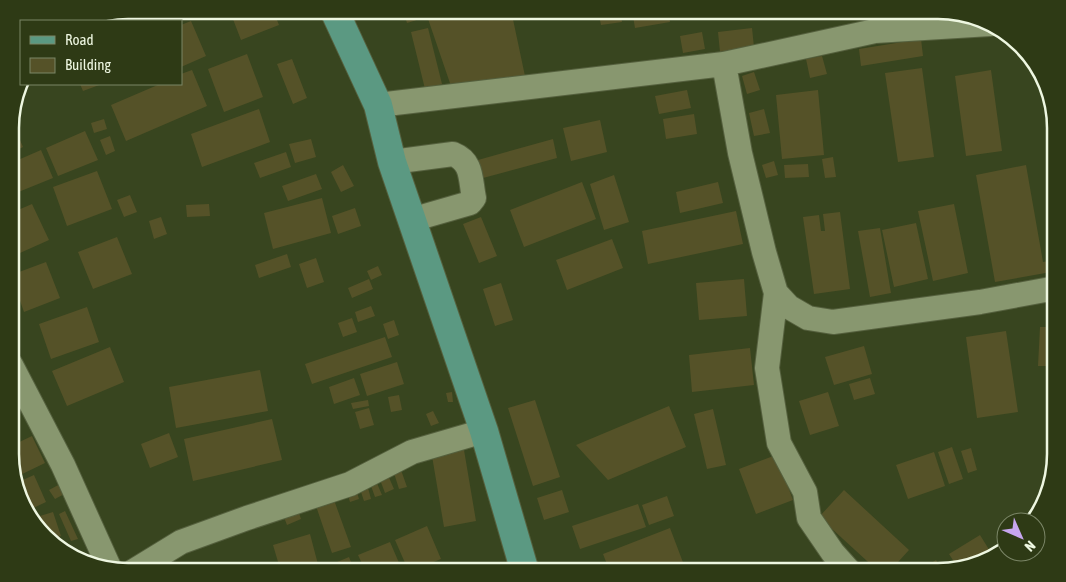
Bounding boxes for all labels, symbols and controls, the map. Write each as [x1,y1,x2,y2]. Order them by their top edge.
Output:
legend [20,20,182,85]
text: Road [65,31,94,48]
text: Building [65,56,111,73]
north arrow [996,512,1046,562]
text: N [1022,538,1039,555]

